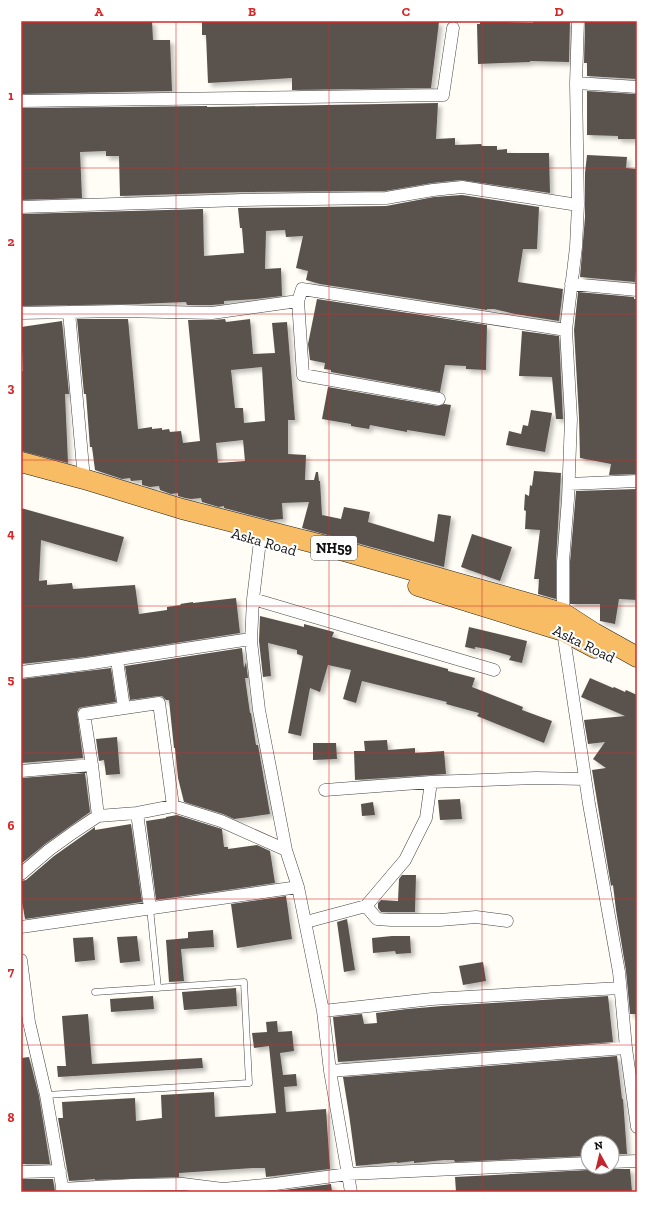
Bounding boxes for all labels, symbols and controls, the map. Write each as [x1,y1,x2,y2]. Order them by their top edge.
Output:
text: A [95,4,104,19]
text: B [248,4,256,19]
text: C [402,4,410,19]
text: D [554,4,564,19]
text: 1 [8,88,14,103]
text: 2 [8,234,15,249]
text: 3 [8,380,15,395]
street label: Aska Road [229,524,299,560]
text: 4 [7,526,15,541]
road number: NH59 [311,536,357,560]
street label: Aska Road [550,621,619,667]
text: 5 [8,672,15,687]
text: 6 [8,818,15,833]
text: 7 [8,964,15,979]
text: 8 [7,1110,15,1125]
north arrow [580,1135,620,1175]
text: N [594,1138,604,1153]

